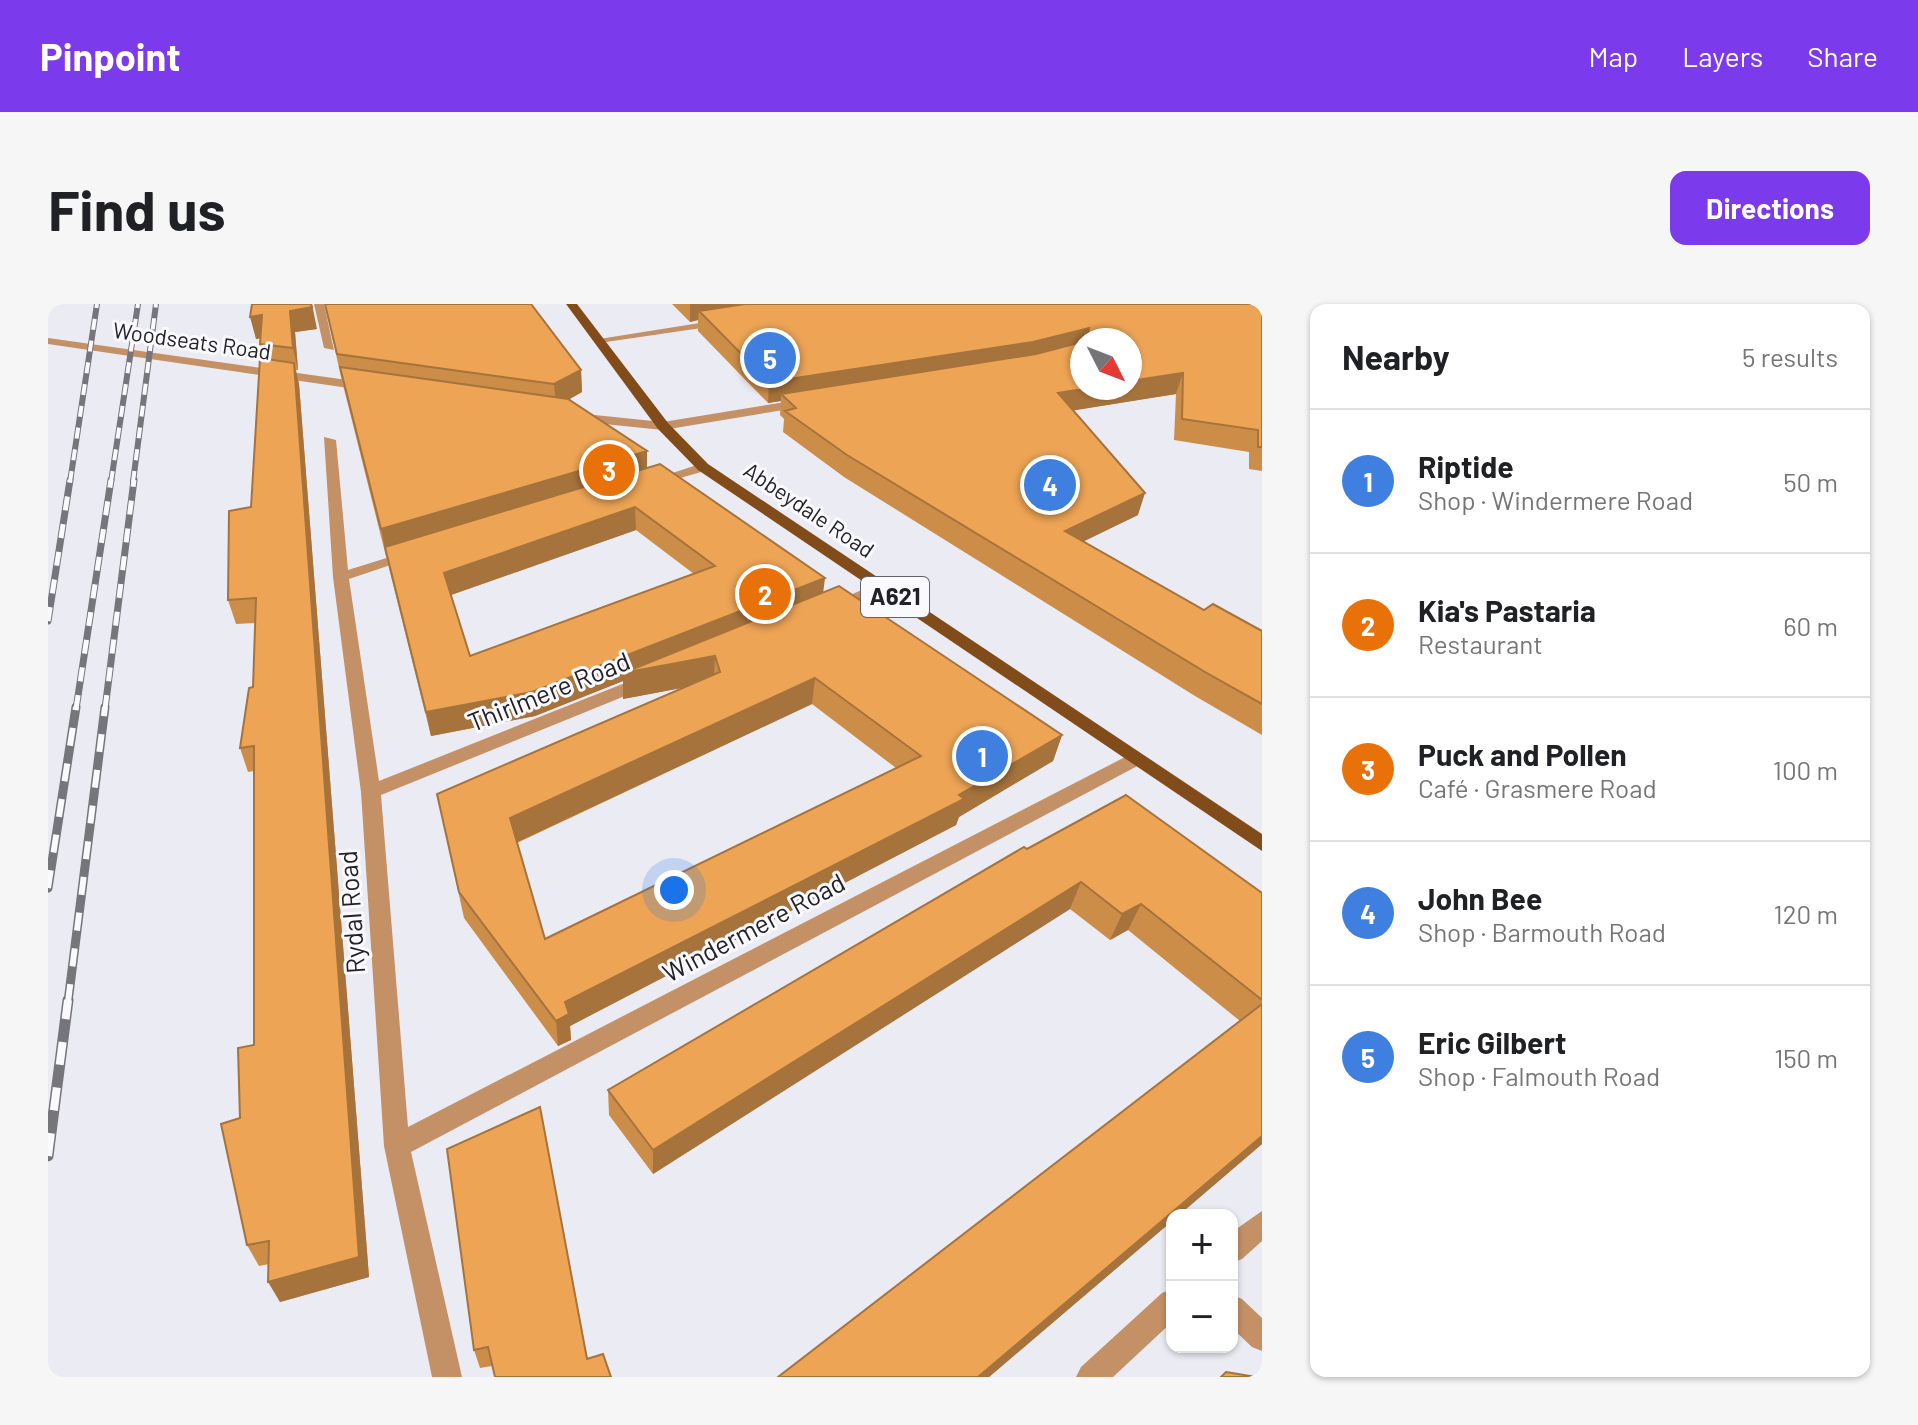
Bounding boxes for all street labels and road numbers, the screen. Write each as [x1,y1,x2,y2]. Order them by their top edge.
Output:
street label: Woodseats Road [111,316,273,364]
street label: Abbeydale Road [739,456,880,562]
road number: A621 [861,577,929,617]
street label: Thirlmere Road [463,644,634,737]
street label: Rydal Road [331,849,370,975]
street label: Windermere Road [657,866,850,988]

